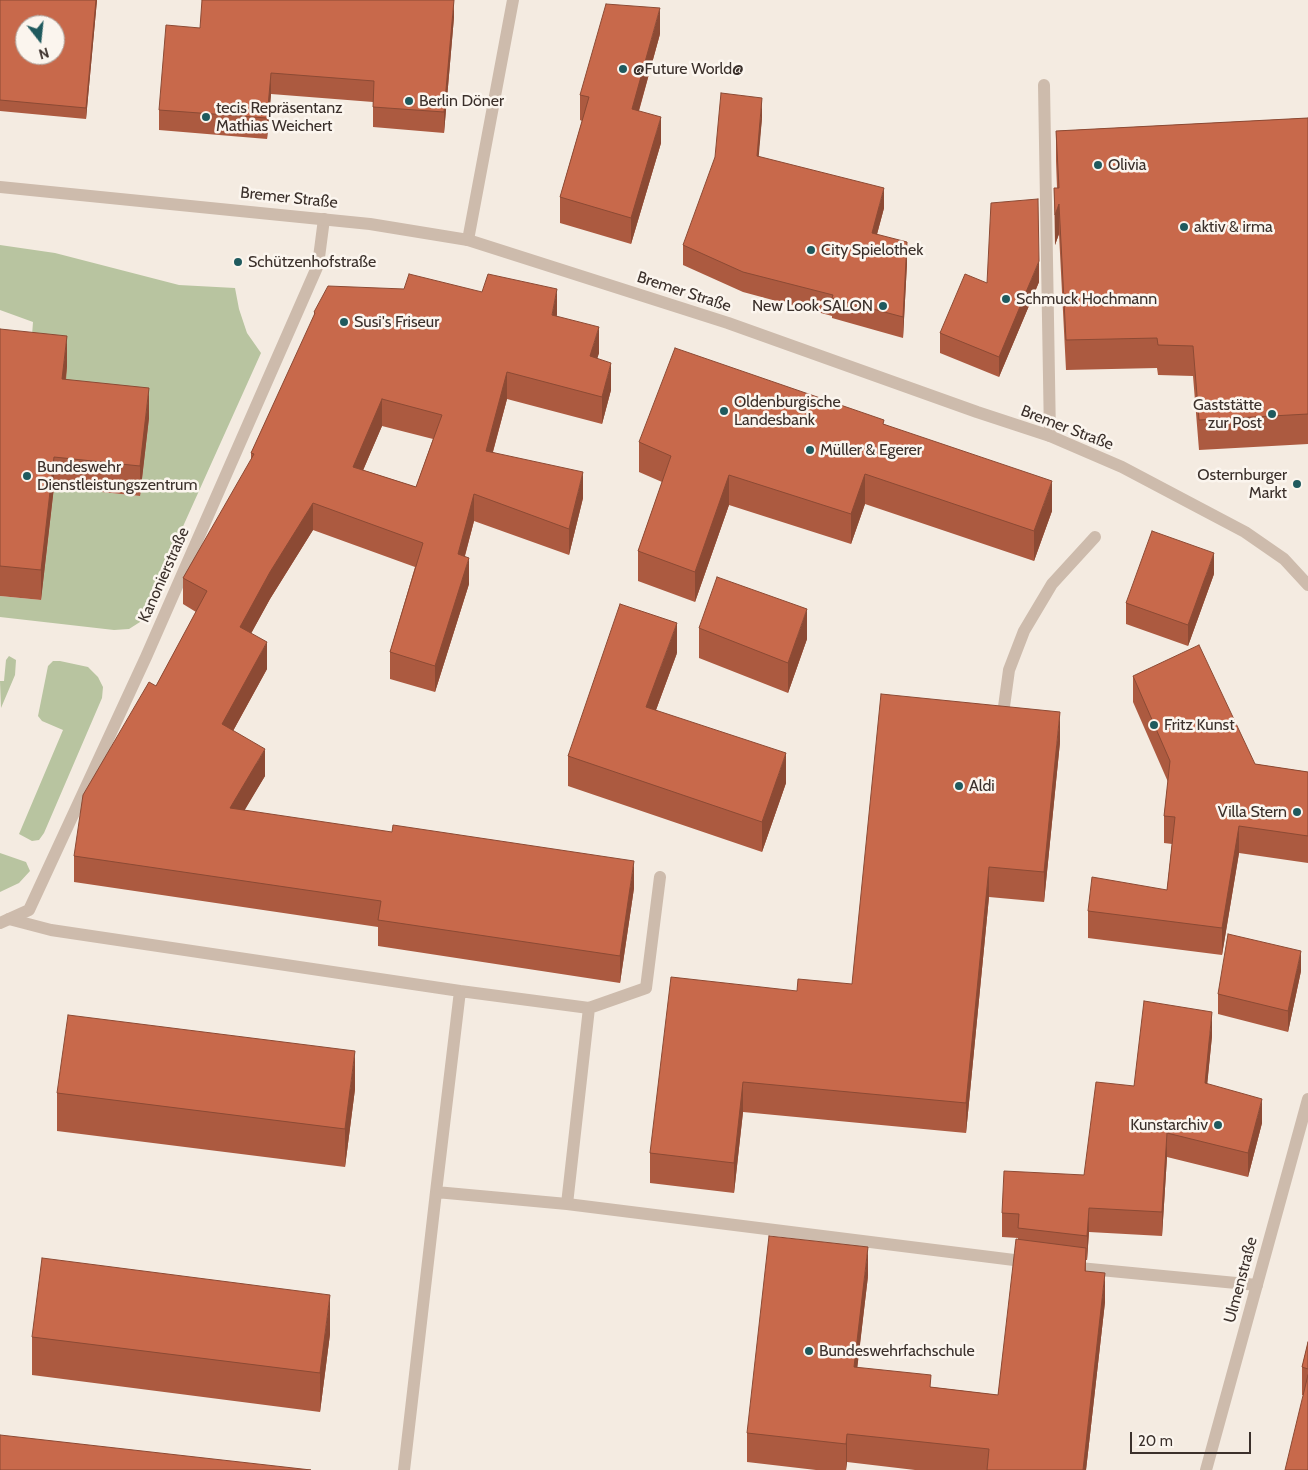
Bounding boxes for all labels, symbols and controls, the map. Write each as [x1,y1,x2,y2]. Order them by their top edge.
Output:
north arrow [15,15,65,65]
text: N [37,43,51,63]
place label: @Future World@ [633,59,744,79]
marker: @Future World@ [617,63,629,75]
place label: Berlin Döner [419,91,504,111]
marker: Berlin Döner [403,95,415,107]
place label: tecis Repräsentanz Mathias Weichert [216,98,343,136]
marker: tecis Repräsentanz Mathias Weichert [200,111,212,123]
place label: Olivia [1108,155,1146,175]
marker: Olivia [1092,159,1104,171]
street label: Bremer Straße [239,183,339,213]
place label: aktiv & irma [1194,217,1273,237]
marker: aktiv & irma [1178,221,1190,233]
place label: City Spielothek [821,240,923,260]
marker: City Spielothek [805,244,817,256]
place label: Schützenhofstraße [248,252,376,272]
marker: Schützenhofstraße [232,256,244,268]
street label: Bremer Straße [635,268,733,316]
place label: Schmuck Hochmann [1016,289,1157,309]
marker: Schmuck Hochmann [1000,293,1012,305]
place label: New Look SALON [752,296,873,316]
marker: New Look SALON [877,300,889,312]
place label: Susi's Friseur [354,312,439,332]
marker: Susi's Friseur [338,316,350,328]
place label: Oldenburgische Landesbank [734,392,841,430]
place label: Gaststätte zur Post [1193,395,1262,433]
street label: Bremer Straße [1018,402,1116,454]
marker: Oldenburgische Landesbank [718,405,730,417]
marker: Gaststätte zur Post [1266,408,1278,420]
place label: Müller & Egerer [820,440,922,460]
marker: Müller & Egerer [804,444,816,456]
place label: Bundeswehr Dienstleistungszentrum [37,457,198,495]
place label: Osternburger Markt [1197,465,1287,503]
marker: Bundeswehr Dienstleistungszentrum [21,470,33,482]
marker: Osternburger Markt [1291,478,1303,490]
street label: Kanonierstraße [134,524,194,626]
place label: Fritz Kunst [1164,715,1235,735]
marker: Fritz Kunst [1148,719,1160,731]
place label: Aldi [969,776,995,796]
marker: Aldi [953,780,965,792]
place label: Villa Stern [1218,802,1287,822]
marker: Villa Stern [1291,806,1303,818]
place label: Kunstarchiv [1130,1115,1208,1135]
marker: Kunstarchiv [1212,1119,1224,1131]
street label: Ulmenstraße [1220,1235,1262,1325]
place label: Bundeswehrfachschule [819,1341,975,1361]
marker: Bundeswehrfachschule [803,1345,815,1357]
scale bar [1133,1422,1254,1454]
text: 20 m [1138,1432,1173,1450]

